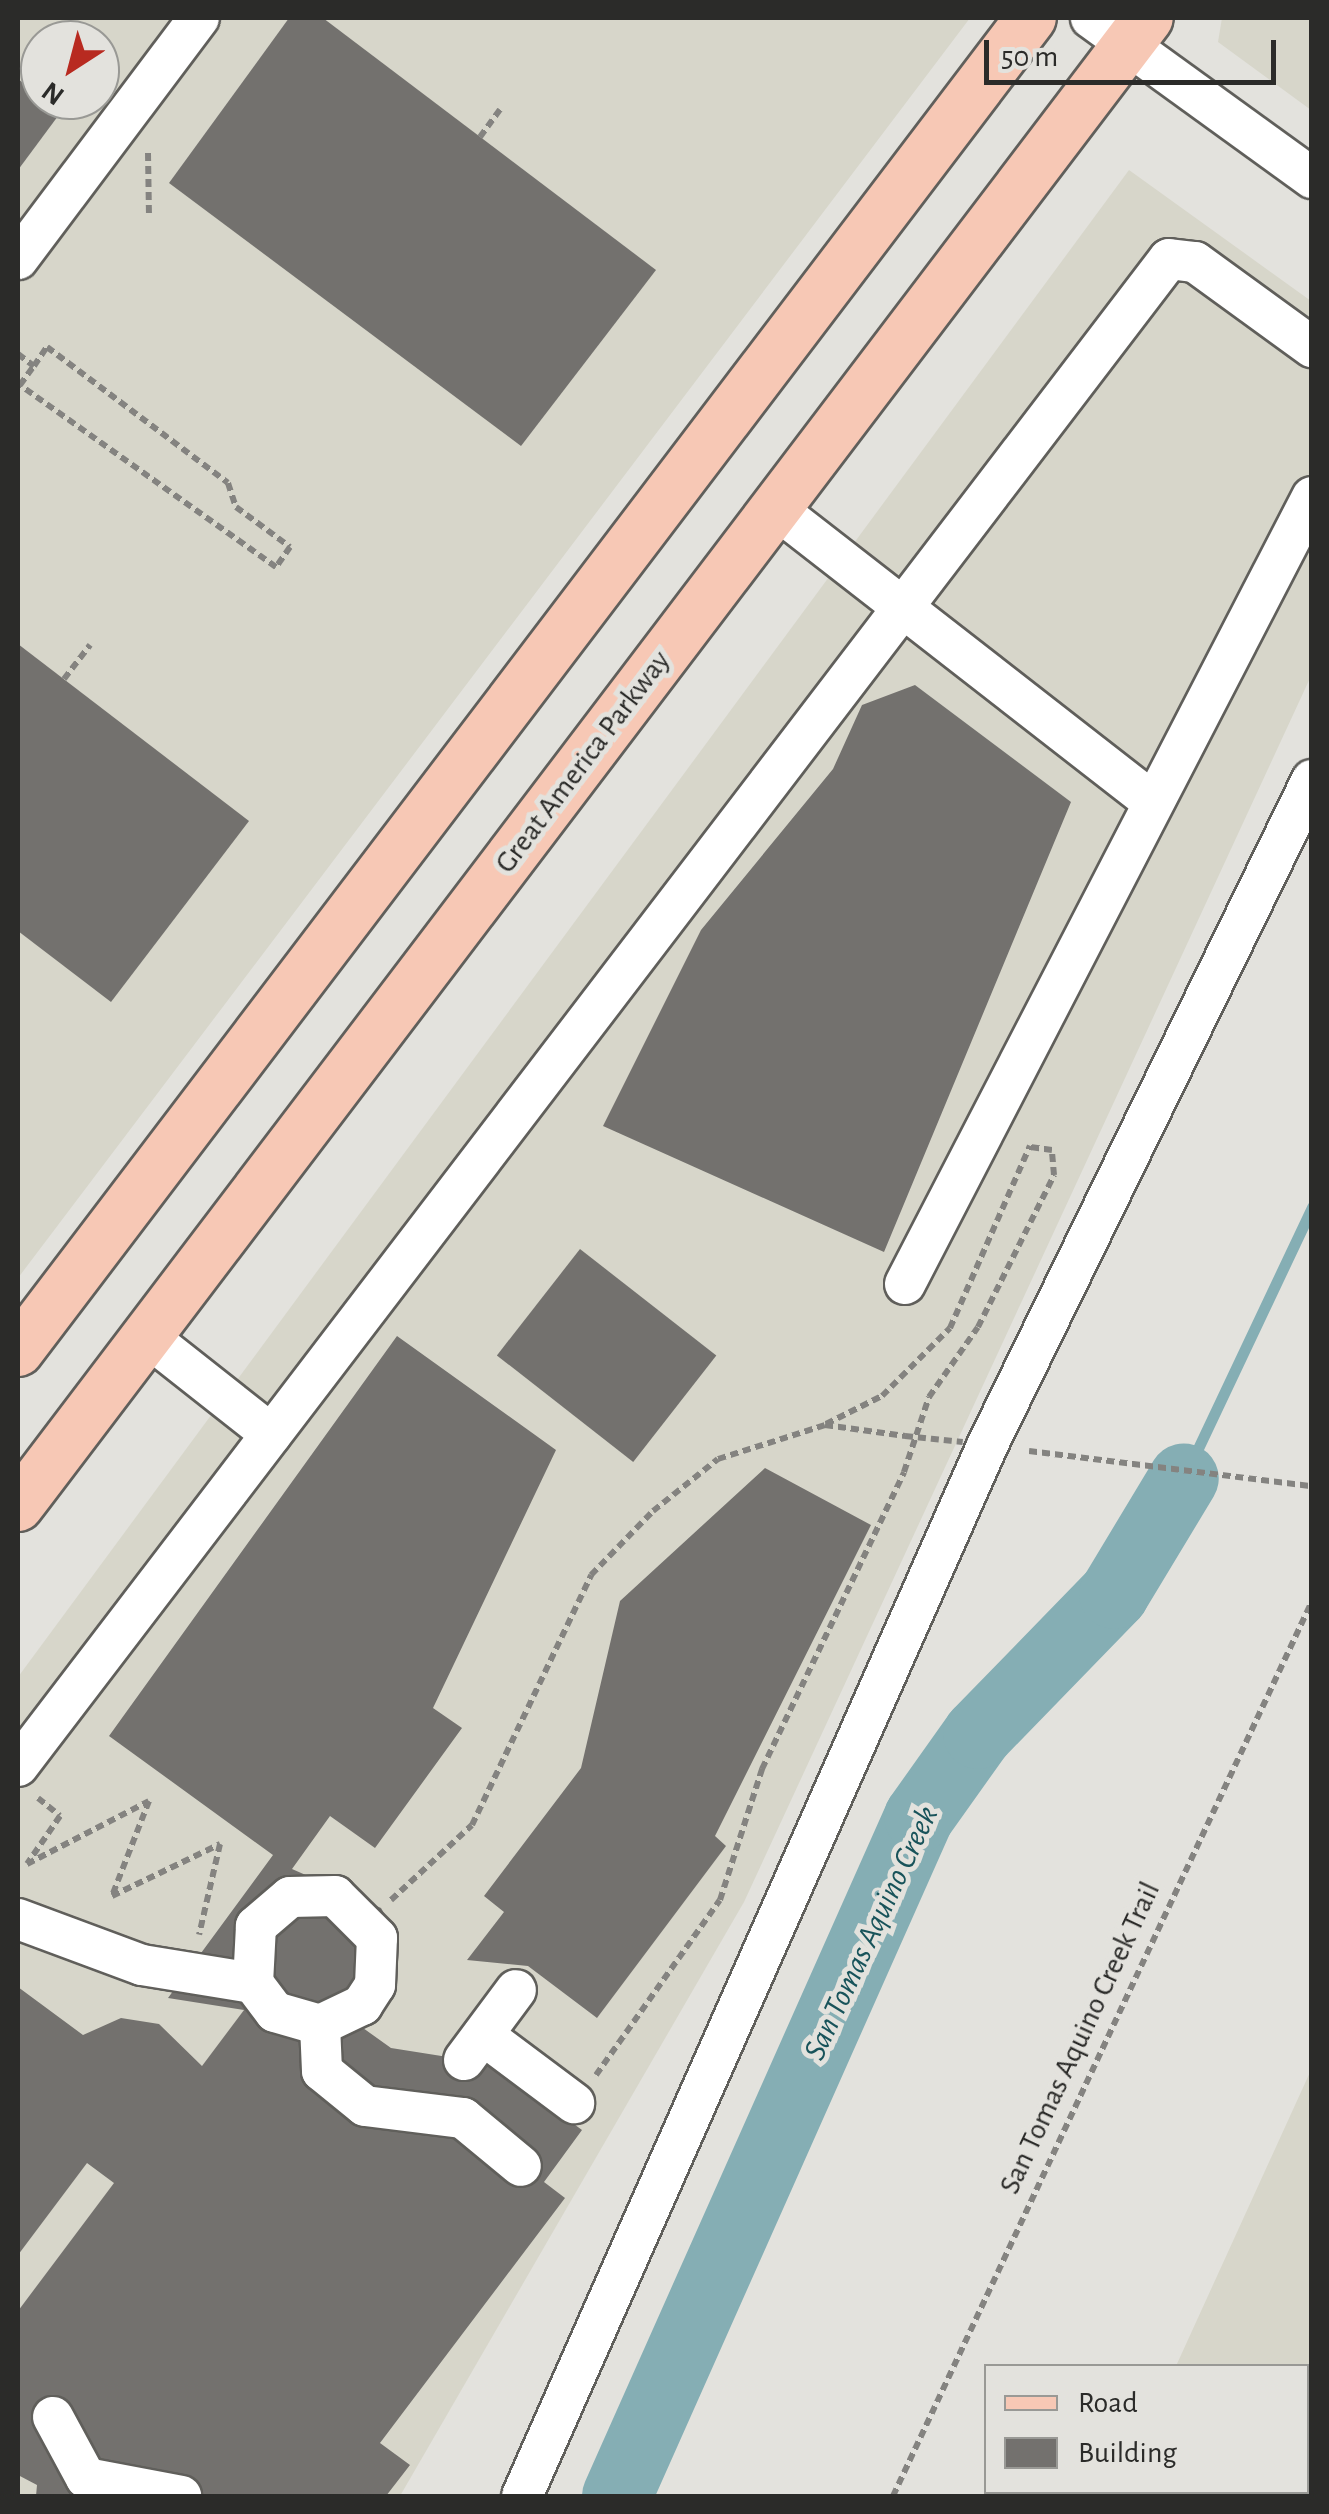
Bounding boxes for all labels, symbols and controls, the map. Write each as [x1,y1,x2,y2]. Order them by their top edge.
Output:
north arrow [20,20,120,120]
scale bar [989,20,1282,82]
text: 50 m [1001,42,1058,72]
text: N [37,76,70,110]
street label: Great America Parkway [488,644,678,880]
water label: San Tomas Aquino Creek [795,1800,947,2066]
street label: San Tomas Aquino Creek Trail [992,1876,1168,2200]
legend [984,2364,1309,2494]
text: Road [1078,2388,1138,2418]
text: Building [1078,2438,1177,2468]

